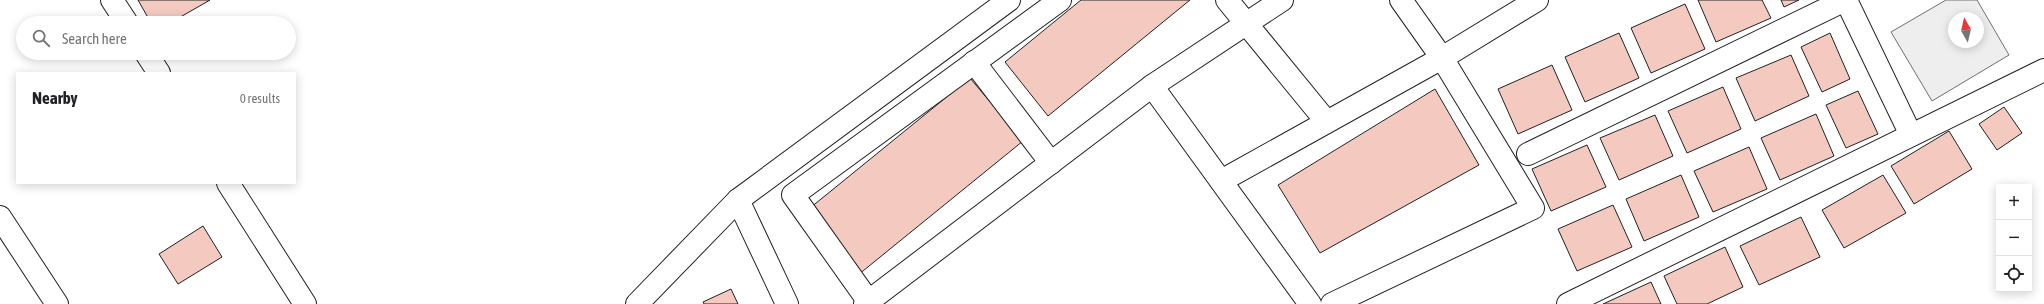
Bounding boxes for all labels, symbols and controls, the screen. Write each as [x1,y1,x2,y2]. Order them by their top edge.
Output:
north arrow [1948,12,1984,48]
search box [16,16,296,60]
icon: search [30,27,52,49]
text: Search here [62,30,127,47]
text: Nearby [32,88,78,108]
text: 0 results [240,91,280,106]
map controls [1996,184,2032,292]
button: + [1996,184,2032,220]
button: − [1996,220,2032,256]
button: locate [1996,256,2032,292]

